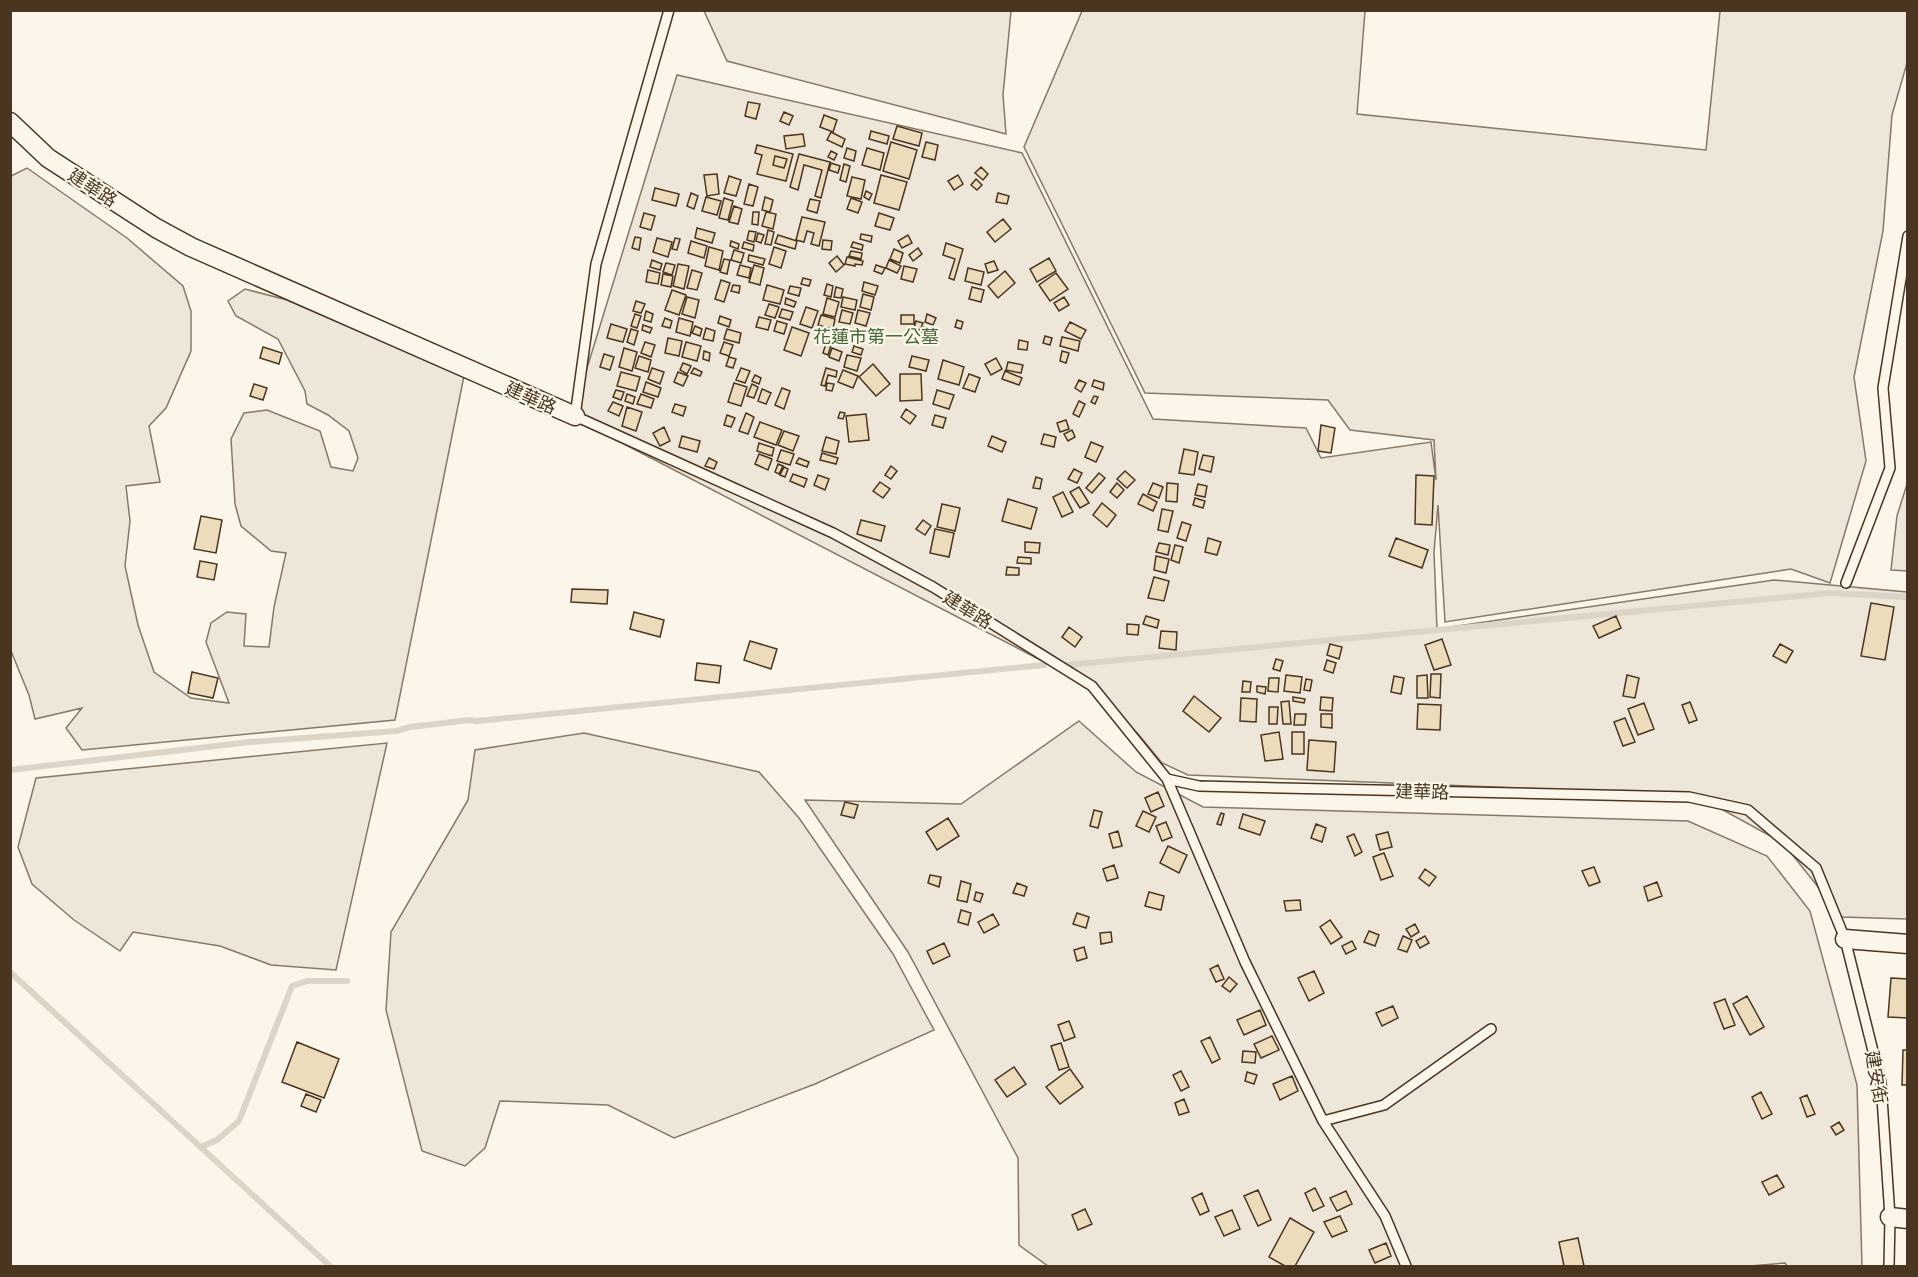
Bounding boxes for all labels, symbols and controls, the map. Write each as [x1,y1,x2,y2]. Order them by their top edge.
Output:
street label: 建華路 [65,164,121,210]
park label: 花蓮市第一公墓 [813,326,939,346]
street label: 建華路 [502,377,560,417]
street label: 建華路 [940,586,996,632]
street label: 建華路 [1395,781,1449,801]
street label: 建安街 [1862,1049,1892,1105]

